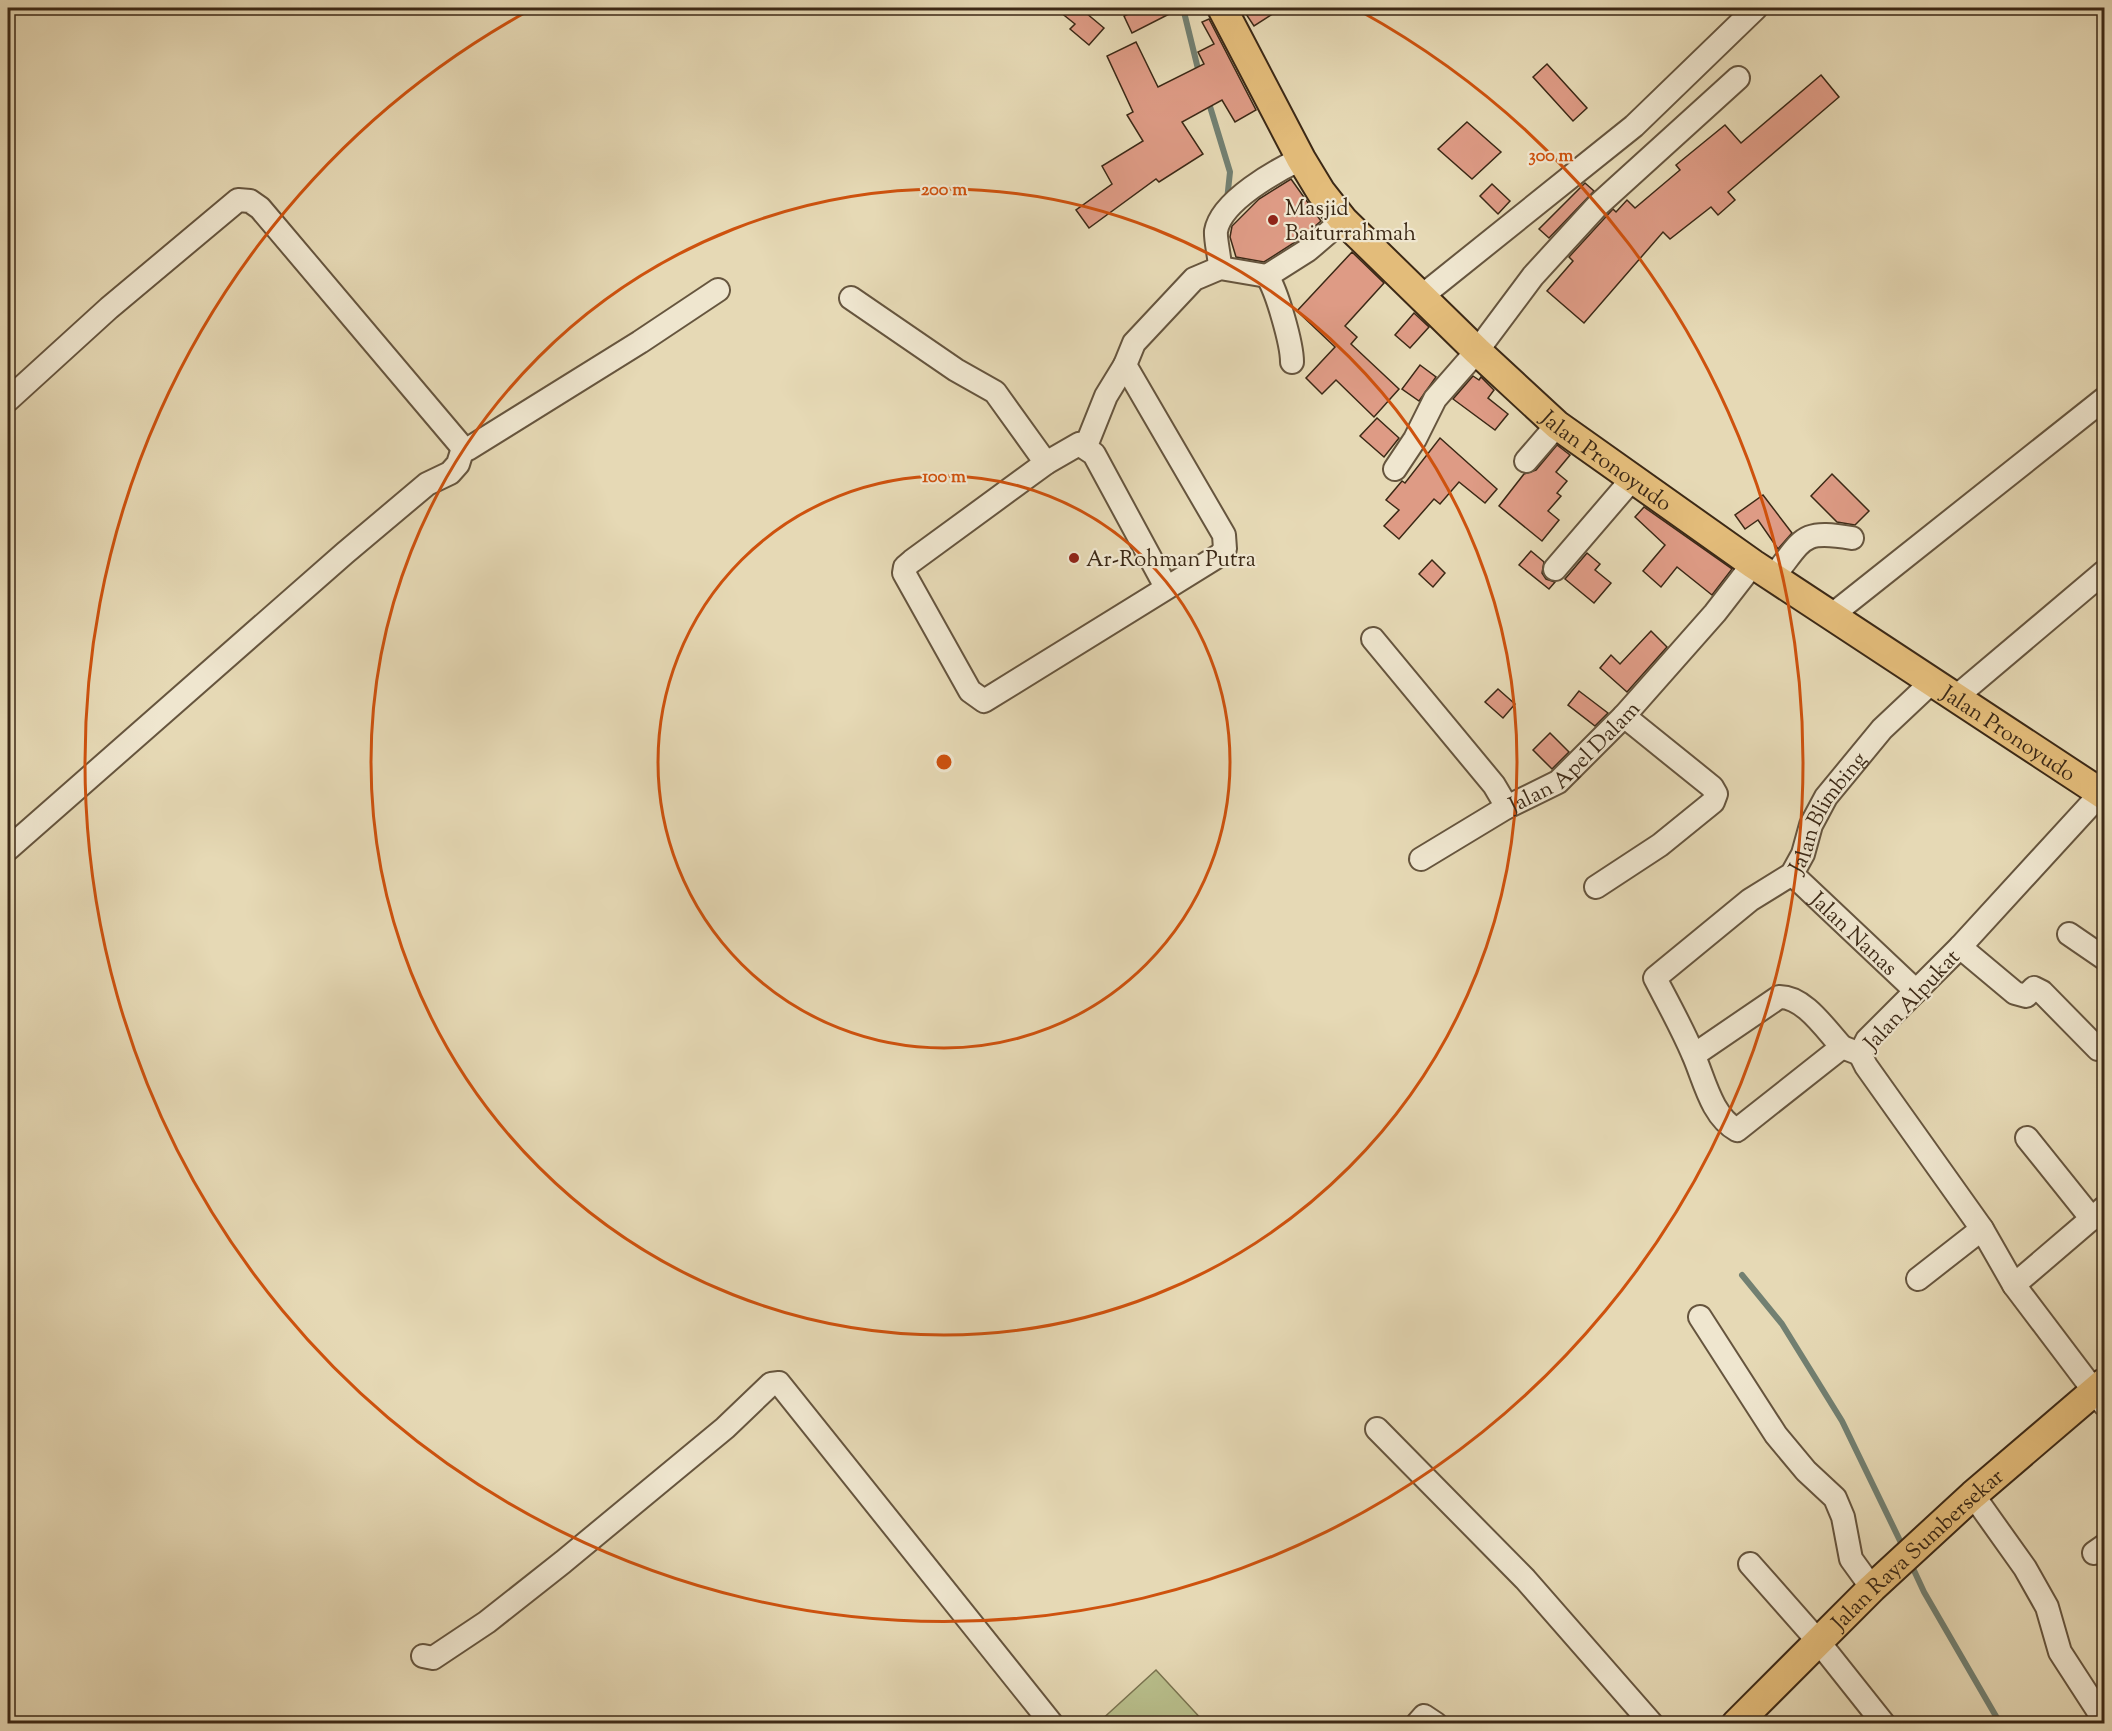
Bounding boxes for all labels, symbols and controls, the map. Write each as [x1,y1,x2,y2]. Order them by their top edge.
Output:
text: 300 m [1529,144,1574,170]
text: 200 m [921,178,967,204]
place label: Masjid Baiturrahmah [1285,194,1416,251]
marker: Masjid Baiturrahmah [1266,213,1280,227]
street label: Jalan Pronoyudo [1531,404,1678,521]
text: 100 m [922,465,966,491]
place label: Ar-Rohman Putra [1086,545,1256,577]
marker: Ar-Rohman Putra [1067,551,1081,565]
street label: Jalan Pronoyudo [1933,679,2081,791]
street label: Jalan Apel Dalam [1503,695,1649,823]
street label: Jalan Blimbing [1782,746,1876,881]
centre of rings [934,752,954,772]
street label: Jalan Nanas [1801,885,1903,985]
street label: Jalan Alpukat [1857,943,1969,1060]
street label: Jalan Raya Sumbersekar [1825,1462,2012,1640]

